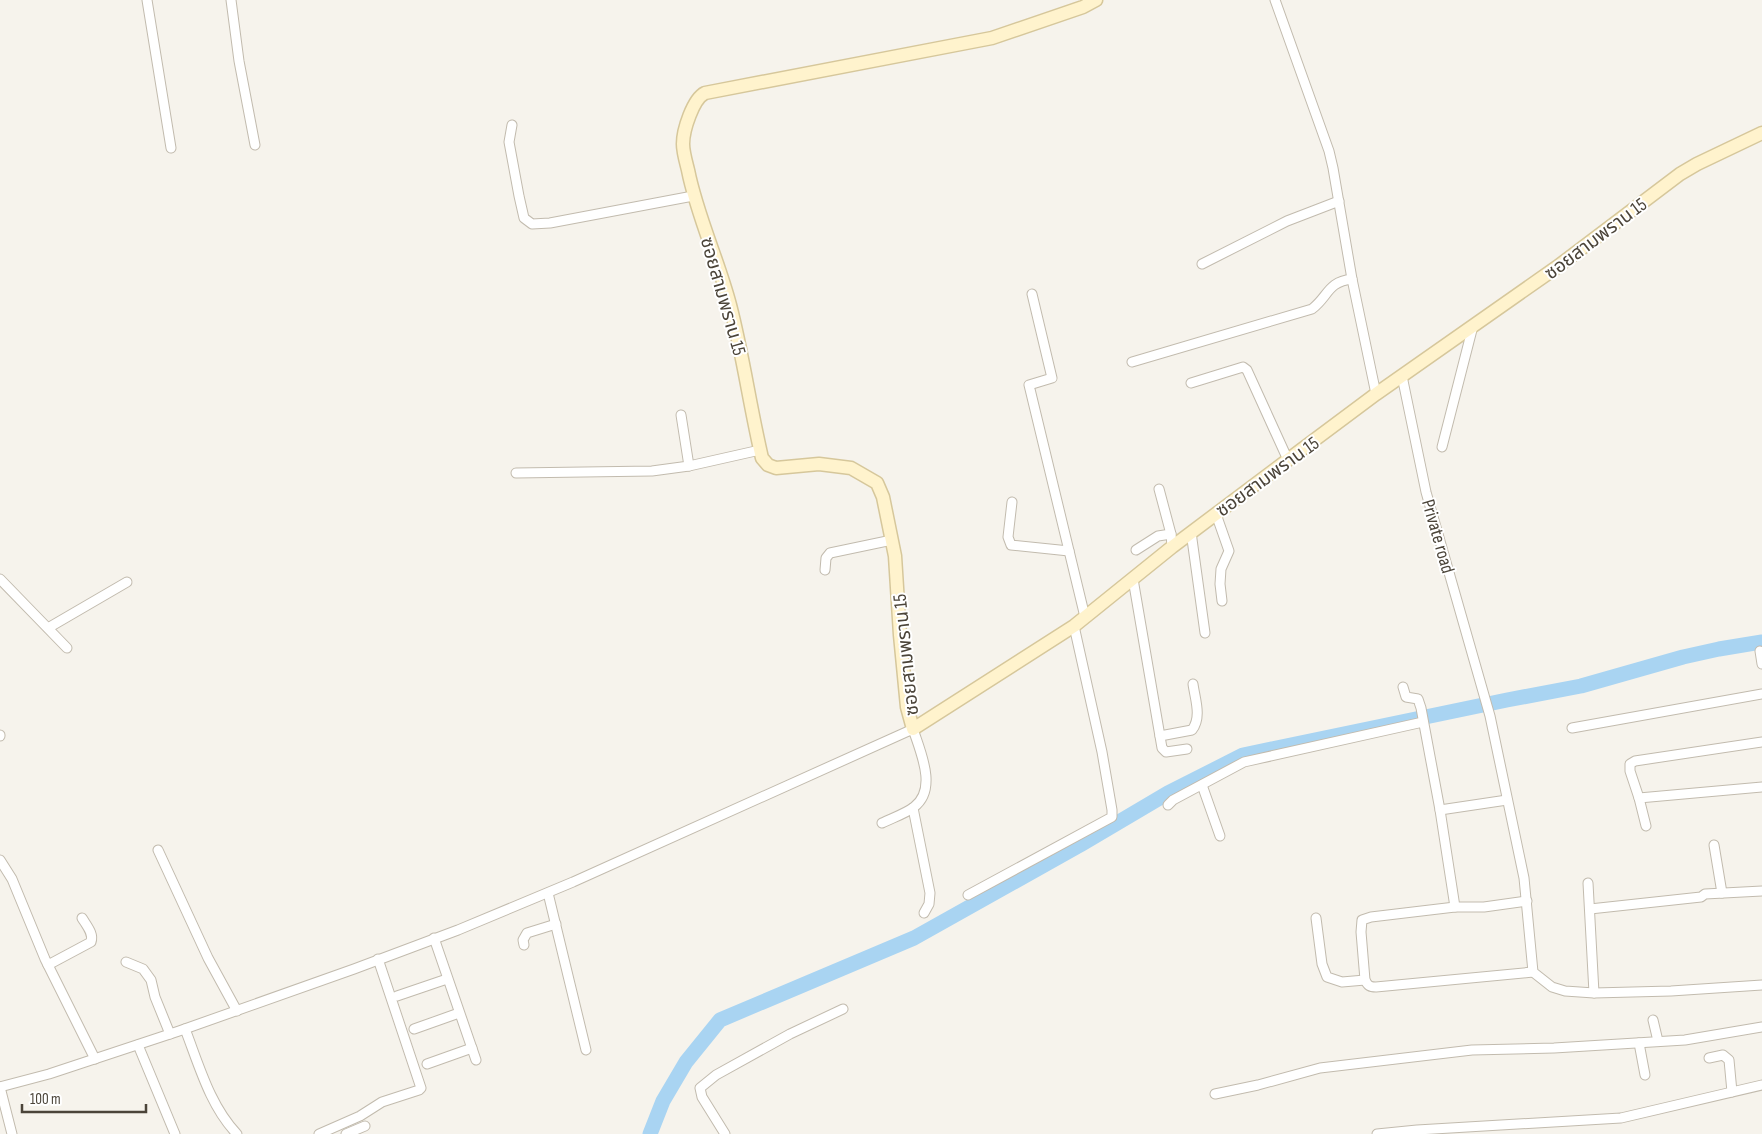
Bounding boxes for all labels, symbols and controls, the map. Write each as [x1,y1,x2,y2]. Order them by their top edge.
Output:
street label: ซอยสามพราน 15 [1540,193,1652,285]
street label: ซอยสามพราน 15 [695,235,750,358]
street label: ซอยสามพราน 15 [1212,432,1324,522]
street label: Private road [1416,497,1459,576]
street label: ซอยสามพราน 15 [889,593,924,717]
scale bar [22,1082,146,1114]
text: 100 m [30,1090,61,1109]

